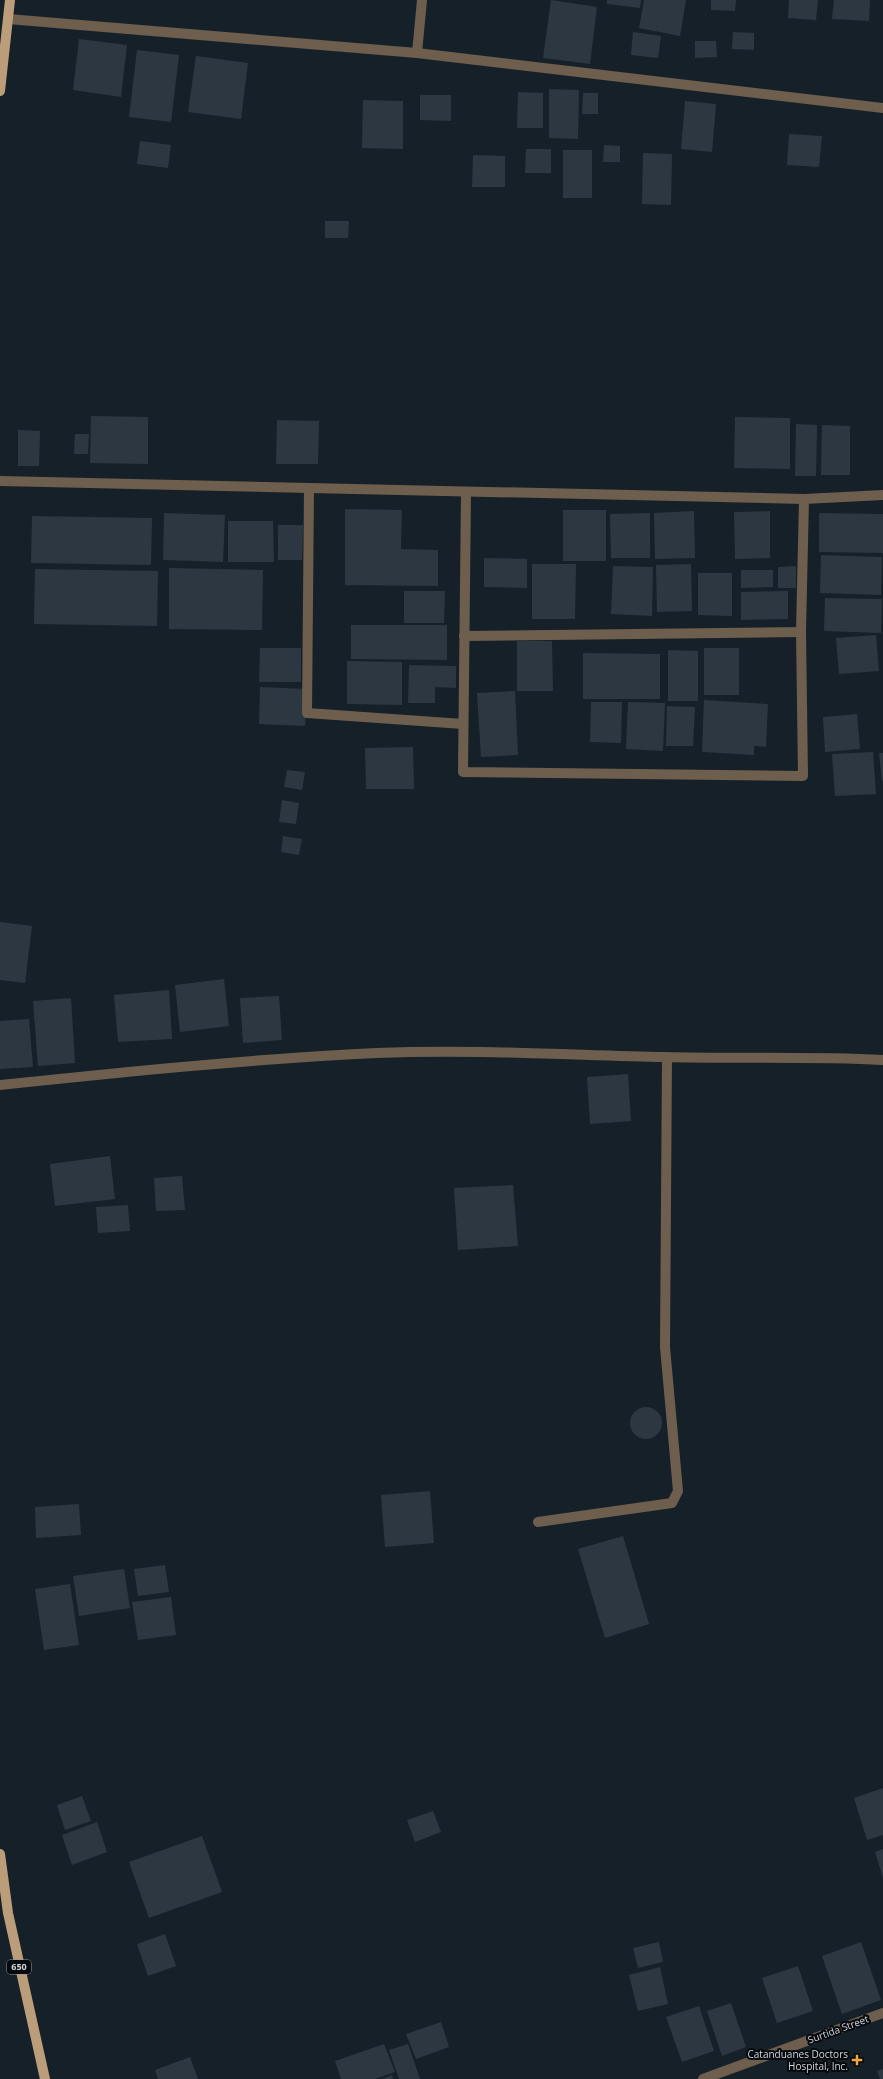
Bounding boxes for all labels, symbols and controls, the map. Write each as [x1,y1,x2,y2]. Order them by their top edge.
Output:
road number: 650 [7,1960,31,1974]
street label: Surtida Street [806,2011,871,2047]
place label: Catanduanes Doctors Hospital, Inc. [747,2047,848,2073]
marker: Catanduanes Doctors Hospital, Inc. [851,2054,863,2066]

